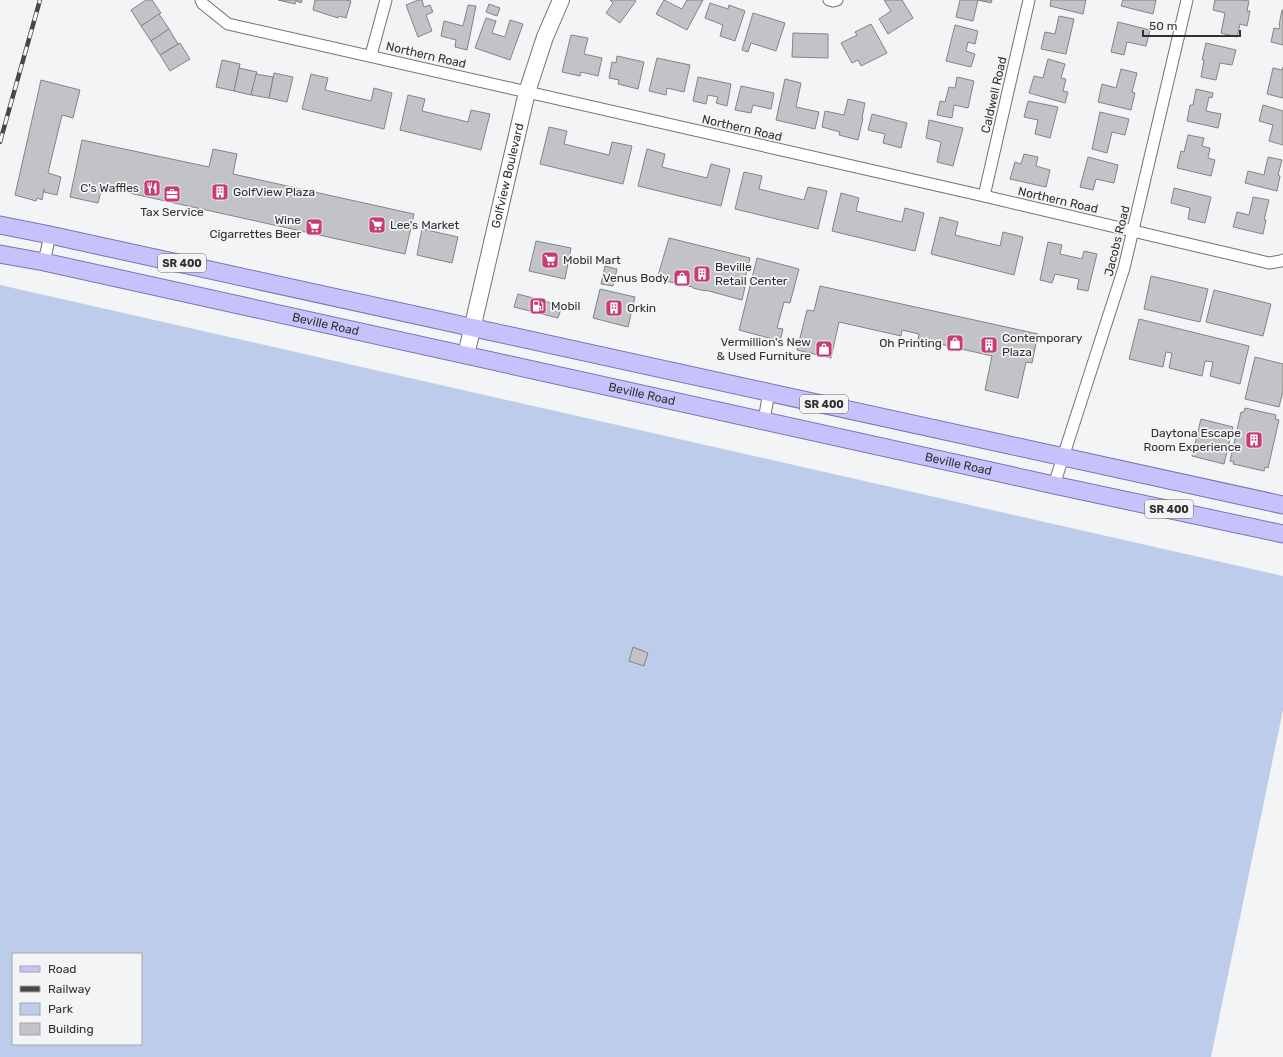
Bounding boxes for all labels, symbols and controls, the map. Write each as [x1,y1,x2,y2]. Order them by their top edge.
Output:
scale bar [1143,12,1240,38]
text: 50 m [1149,19,1177,33]
street label: Northern Road [385,39,467,71]
street label: Caldwell Road [978,55,1010,135]
street label: Northern Road [701,112,783,144]
street label: Golfview Boulevard [489,122,527,230]
restaurant icon: C's Waffles [142,178,162,198]
place label: C's Waffles [80,181,139,195]
building icon: GolfView Plaza [210,182,230,202]
office icon: Tax Service [162,184,182,204]
street label: Northern Road [1017,184,1099,216]
place label: GolfView Plaza [233,185,315,199]
street label: Jacobs Road [1101,204,1133,278]
place label: Tax Service [140,205,204,219]
place label: Wine Cigarrettes Beer [209,213,301,241]
supermarket icon: Lee's Market [367,215,387,235]
supermarket icon: Wine Cigarrettes Beer [304,217,324,237]
place label: Lee's Market [390,218,459,232]
supermarket icon: Mobil Mart [540,250,560,270]
place label: Mobil Mart [563,253,621,267]
road number: SR 400 [158,254,206,272]
place label: Beville Retail Center [715,260,788,288]
building icon: Beville Retail Center [692,264,712,284]
shop icon: Venus Body [672,268,692,288]
place label: Venus Body [603,271,669,285]
fuel station icon: Mobil [528,296,548,316]
building icon: Orkin [604,298,624,318]
place label: Mobil [551,299,580,313]
place label: Orkin [627,301,656,315]
street label: Beville Road [291,310,360,338]
place label: Contemporary Plaza [1002,331,1083,359]
shop icon: Oh Printing [945,333,965,353]
place label: Vermillion's New & Used Furniture [717,335,811,363]
building icon: Contemporary Plaza [979,335,999,355]
place label: Oh Printing [879,336,942,350]
shop icon: Vermillion's New & Used Furniture [814,339,834,359]
street label: Beville Road [607,380,677,408]
road number: SR 400 [800,395,848,413]
place label: Daytona Escape Room Experience [1143,426,1241,454]
building icon: Daytona Escape Room Experience [1244,430,1264,450]
street label: Beville Road [924,450,993,478]
road number: SR 400 [1145,500,1193,518]
legend [12,953,142,1045]
text: Road [48,962,76,976]
text: Railway [48,982,91,996]
text: Park [48,1002,74,1016]
text: Building [48,1022,94,1036]

